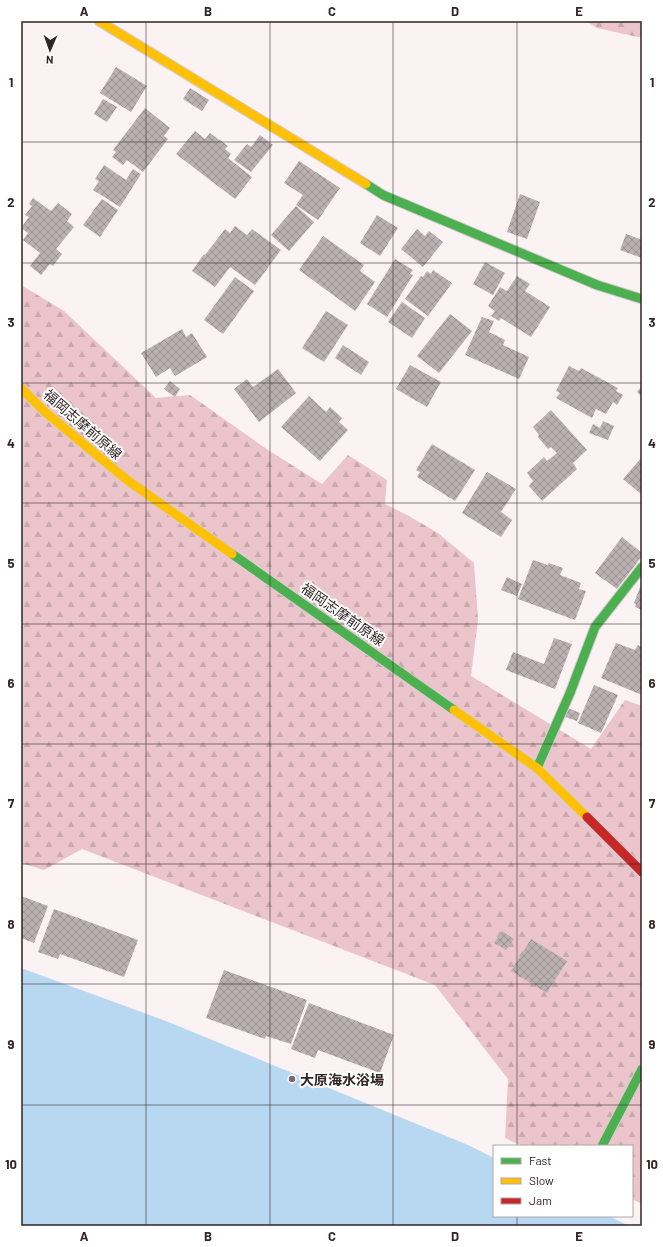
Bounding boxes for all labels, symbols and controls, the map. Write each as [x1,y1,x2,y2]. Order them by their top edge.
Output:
text: A [80,3,89,19]
text: B [204,3,212,19]
text: C [328,3,336,19]
text: D [451,3,459,19]
text: E [575,3,583,19]
north arrow [30,30,70,70]
text: N [46,54,54,67]
text: 1 [9,74,13,90]
text: 1 [650,74,654,90]
text: 2 [7,194,15,210]
text: 2 [648,194,656,210]
text: 3 [7,314,15,330]
text: 3 [648,314,656,330]
street label: 福岡志摩前原線 [40,385,126,463]
text: 4 [7,435,15,451]
text: 4 [648,435,656,451]
text: 5 [7,555,15,571]
text: 5 [648,555,656,571]
street label: 福岡志摩前原線 [298,579,388,649]
text: 6 [8,675,15,691]
text: 6 [649,675,656,691]
text: 7 [8,795,15,811]
text: 7 [649,795,656,811]
text: 8 [7,916,15,932]
text: 8 [648,916,656,932]
text: 9 [8,1036,15,1052]
text: 9 [649,1036,656,1052]
place label: 大原海水浴場 [300,1071,384,1088]
marker: 大原海水浴場 [287,1074,297,1084]
legend [493,1145,633,1217]
text: Fast [529,1153,552,1167]
text: 10 [5,1156,17,1172]
text: 10 [646,1156,658,1172]
text: Slow [529,1173,554,1187]
text: Jam [529,1193,552,1207]
text: A [80,1228,89,1244]
text: B [204,1228,212,1244]
text: C [328,1228,336,1244]
text: D [451,1228,459,1244]
text: E [575,1228,583,1244]

